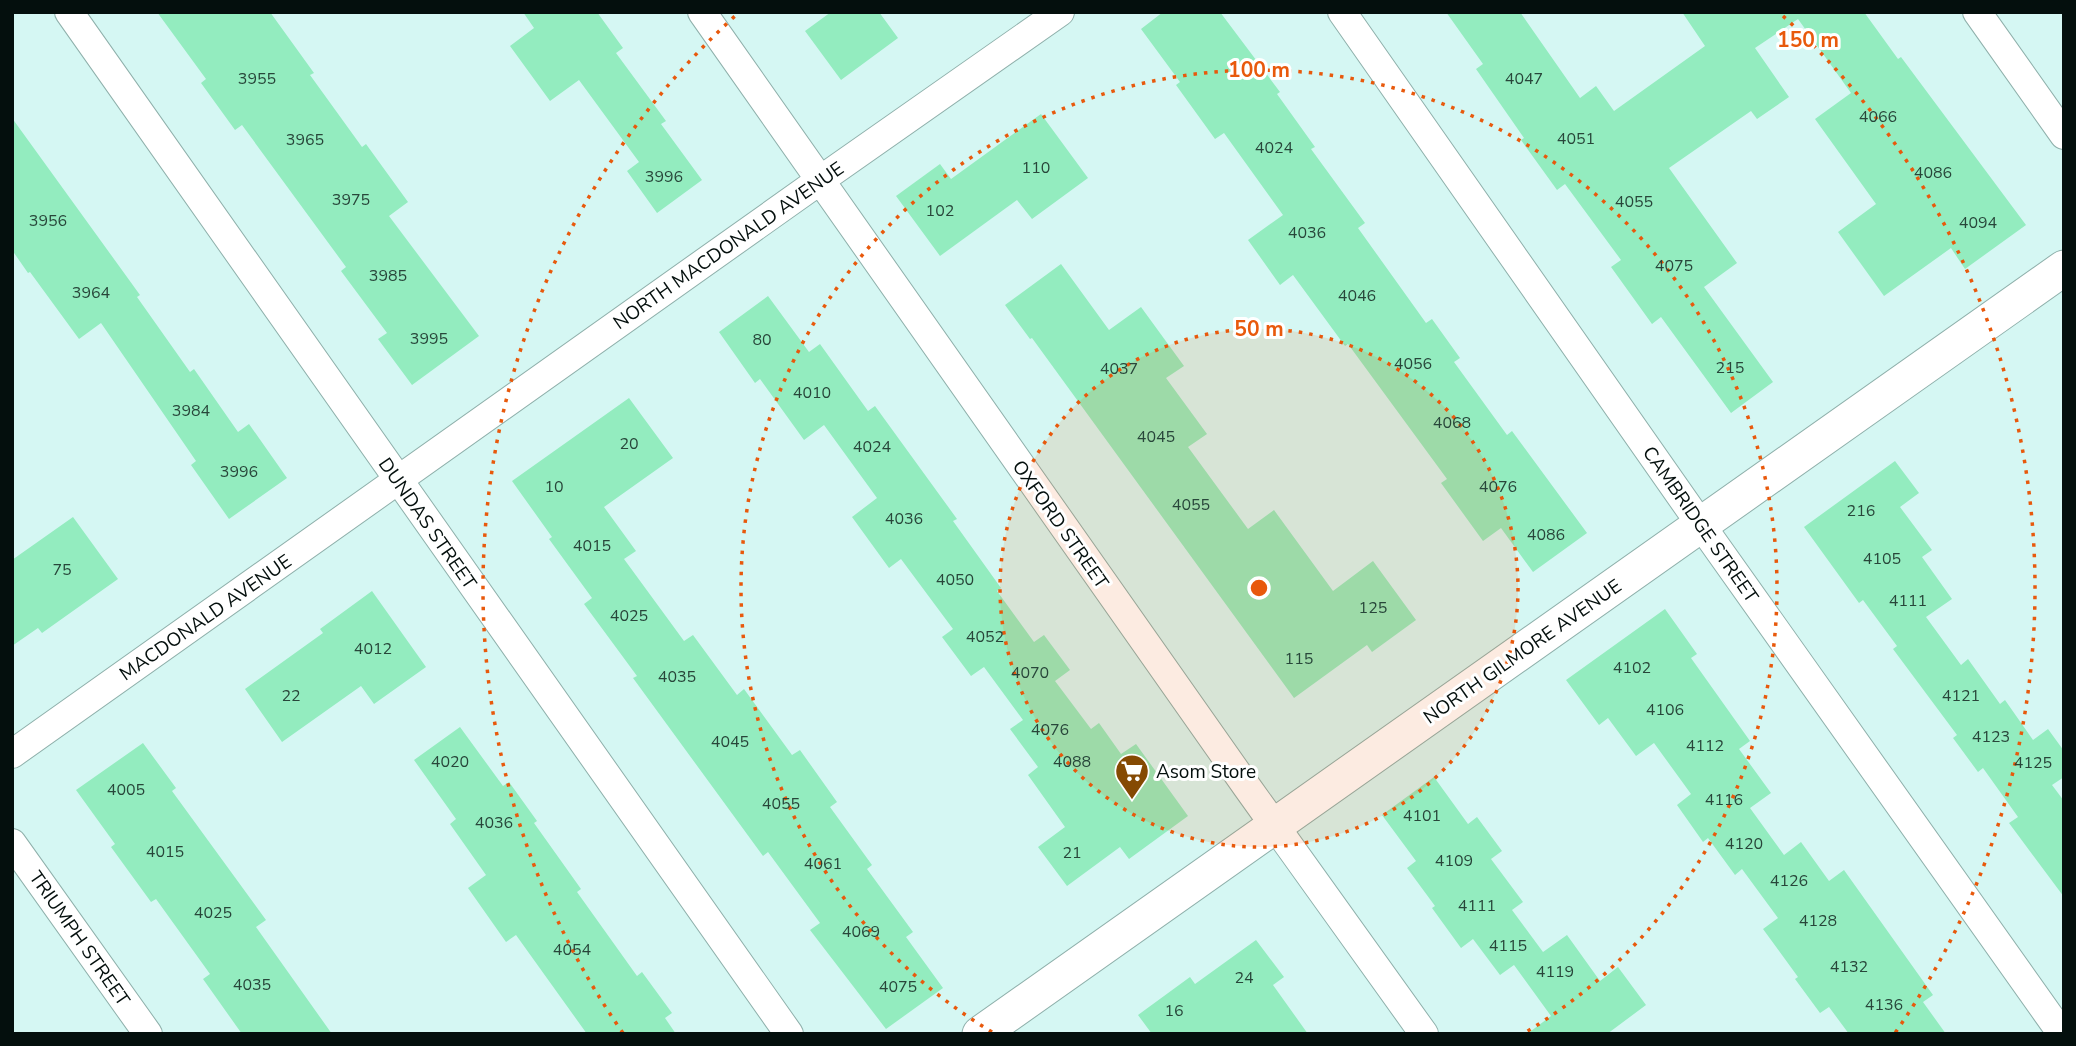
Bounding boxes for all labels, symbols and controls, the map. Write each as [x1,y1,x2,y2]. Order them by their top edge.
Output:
text: 150 m [1777,26,1839,54]
text: 100 m [1228,56,1290,84]
house number: 3955 [238,68,276,90]
house number: 4047 [1505,68,1543,90]
house number: 4066 [1859,106,1897,128]
house number: 4051 [1557,128,1595,150]
house number: 3965 [286,129,324,151]
house number: 4024 [1255,137,1294,159]
street label: NORTH MACDONALD AVENUE [608,156,849,336]
house number: 110 [1022,157,1050,179]
house number: 4086 [1914,162,1952,184]
house number: 3996 [645,166,683,188]
house number: 3975 [332,189,370,211]
house number: 4055 [1615,191,1653,213]
house number: 102 [926,200,954,222]
house number: 3956 [29,210,67,232]
house number: 4094 [1959,212,1998,234]
house number: 4036 [1288,222,1326,244]
house number: 4075 [1655,255,1693,277]
house number: 3985 [369,265,407,287]
house number: 3964 [72,282,111,304]
house number: 4046 [1338,285,1376,307]
text: 50 m [1234,315,1284,343]
house number: 3995 [410,328,448,350]
house number: 80 [752,329,772,351]
house number: 4056 [1394,353,1432,375]
house number: 215 [1716,357,1744,379]
house number: 4037 [1100,358,1138,380]
house number: 4010 [793,382,831,404]
house number: 3984 [172,400,211,422]
house number: 4068 [1433,412,1471,434]
house number: 4045 [1137,426,1175,448]
house number: 20 [619,433,639,455]
house number: 4024 [853,436,892,458]
street label: CAMBRIDGE STREET [1636,441,1764,609]
street label: DUNDAS STREET [372,453,483,595]
street label: OXFORD STREET [1006,455,1115,595]
house number: 3996 [220,461,258,483]
house number: 10 [544,476,564,498]
house number: 4076 [1479,476,1517,498]
house number: 4055 [1172,494,1210,516]
house number: 216 [1847,500,1875,522]
house number: 4036 [885,508,923,530]
house number: 4086 [1527,524,1565,546]
house number: 4015 [573,535,611,557]
house number: 4105 [1863,548,1901,570]
street label: MACDONALD AVENUE [114,549,297,687]
house number: 75 [52,559,72,581]
house number: 4050 [936,569,974,591]
street label: NORTH GILMORE AVENUE [1418,573,1627,730]
centre of rings [1247,576,1271,600]
house number: 4111 [1889,590,1927,612]
house number: 125 [1359,597,1387,619]
house number: 4025 [610,605,648,627]
house number: 4052 [966,626,1004,648]
house number: 4012 [354,638,392,660]
house number: 115 [1285,648,1313,670]
house number: 4102 [1613,657,1651,679]
house number: 4070 [1011,662,1049,684]
house number: 4035 [658,666,696,688]
house number: 22 [281,685,301,707]
house number: 4121 [1942,685,1980,707]
house number: 4106 [1646,699,1684,721]
house number: 4076 [1031,719,1069,741]
house number: 4123 [1972,726,2010,748]
house number: 4045 [711,731,749,753]
house number: 4112 [1686,735,1724,757]
house number: 4020 [431,751,469,773]
house number: 4088 [1053,751,1091,773]
supermarket icon: Asom Store [1113,752,1151,801]
house number: 4125 [2014,752,2052,774]
place label: Asom Store [1156,759,1256,785]
house number: 4005 [107,779,145,801]
house number: 4116 [1705,789,1743,811]
house number: 4055 [762,793,800,815]
house number: 4101 [1403,805,1441,827]
house number: 4036 [475,812,513,834]
house number: 4120 [1725,833,1763,855]
house number: 4015 [146,841,184,863]
house number: 21 [1062,842,1082,864]
house number: 4109 [1435,850,1473,872]
house number: 4061 [804,853,842,875]
street label: TRIUMPH STREET [23,866,136,1012]
house number: 4126 [1770,870,1808,892]
house number: 4111 [1458,895,1496,917]
house number: 4025 [194,902,232,924]
house number: 4128 [1799,910,1837,932]
house number: 4069 [842,921,880,943]
house number: 4115 [1489,935,1527,957]
house number: 4054 [553,939,592,961]
house number: 4132 [1830,956,1868,978]
house number: 4119 [1536,961,1574,983]
house number: 24 [1234,967,1254,989]
house number: 4035 [233,974,271,996]
house number: 4075 [879,976,917,998]
house number: 4136 [1865,994,1903,1016]
house number: 16 [1164,1000,1184,1022]

